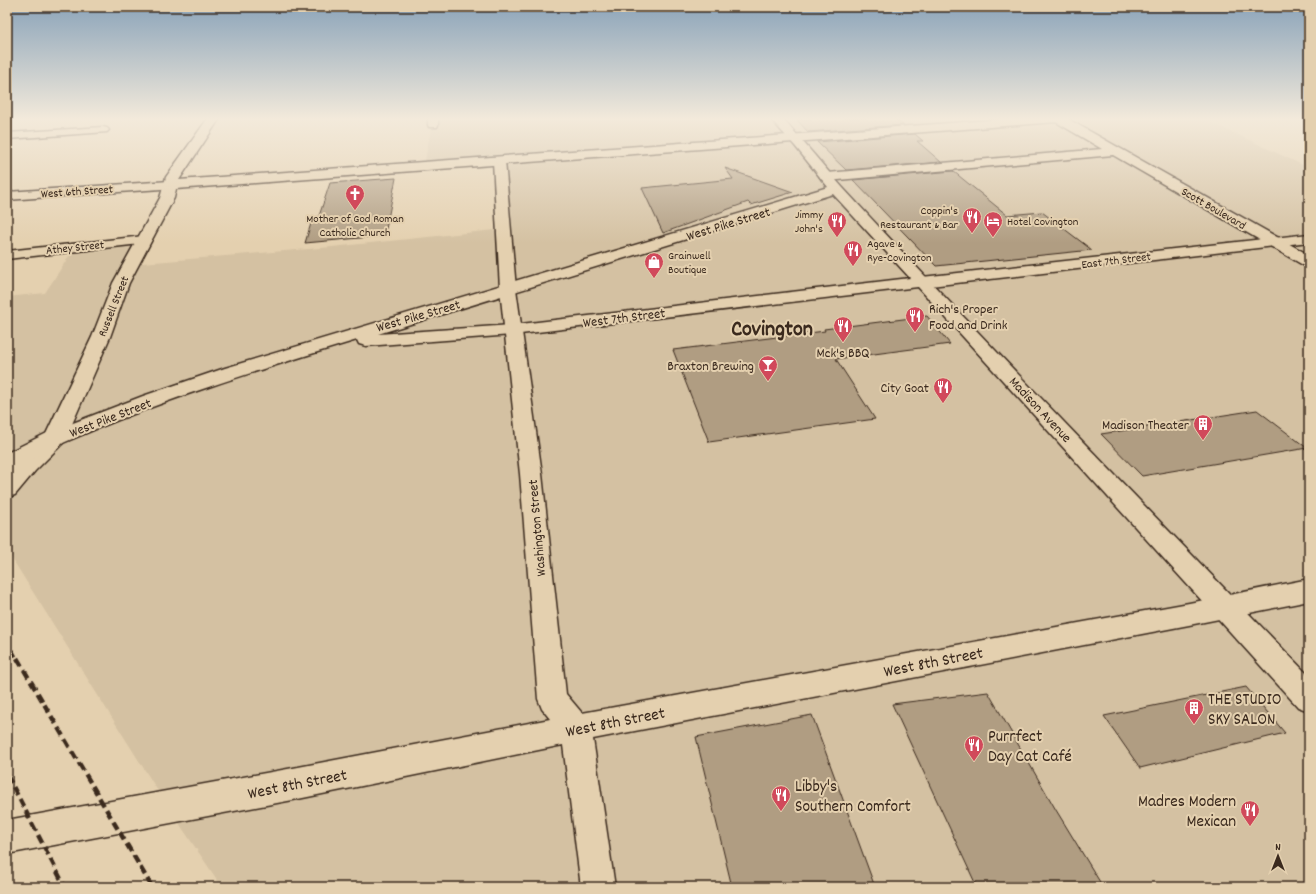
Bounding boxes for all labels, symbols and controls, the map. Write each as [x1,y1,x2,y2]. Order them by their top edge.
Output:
street label: West 6th Street [41,181,114,203]
church icon: Mother of God Roman Catholic Church [344,183,366,211]
street label: Scott Boulevard [1178,184,1249,235]
street label: West Pike Street [684,203,773,247]
place label: Coppin's Restaurant & Bar [880,203,959,234]
restaurant icon: Coppin's Restaurant & Bar [961,206,983,234]
place label: Jimmy John's [795,207,824,238]
restaurant icon: Jimmy John's [826,210,848,238]
hotel icon: Hotel Covington [982,210,1004,238]
place label: Mother of God Roman Catholic Church [306,211,404,242]
place label: Hotel Covington [1007,214,1079,231]
place label: Agave & Rye-Covington [867,236,932,267]
street label: Athey Street [45,237,106,260]
restaurant icon: Agave & Rye-Covington [842,239,864,267]
place label: Grainwell Boutique [668,248,711,279]
street label: East 7th Street [1081,249,1152,274]
shop icon: Grainwell Boutique [643,251,665,279]
street label: Russell Street [95,273,134,339]
street label: West Pike Street [374,295,463,338]
place label: Rich's Proper Food and Drink [929,300,1008,336]
street label: West 7th Street [582,304,666,334]
restaurant icon: Rich's Proper Food and Drink [904,305,926,333]
district label: Covington [731,315,813,346]
restaurant icon: Mck's BBQ [832,315,854,343]
place label: Mck's BBQ [817,344,869,364]
bar icon: Braxton Brewing [757,354,779,382]
place label: Braxton Brewing [667,357,754,377]
street label: Madison Avenue [1004,373,1075,448]
restaurant icon: City Goat [932,376,954,404]
place label: City Goat [880,379,929,399]
street label: West Pike Street [67,394,155,444]
building icon: Madison Theater [1192,413,1214,441]
place label: Madison Theater [1102,416,1190,436]
street label: Washington Street [524,479,552,577]
street label: West 8th Street [882,643,985,685]
place label: THE STUDIO SKY SALON [1208,689,1281,733]
building icon: THE STUDIO SKY SALON [1183,697,1205,725]
street label: West 8th Street [564,703,667,745]
place label: Purrfect Day Cat Café [988,726,1072,770]
restaurant icon: Purrfect Day Cat Café [963,734,985,762]
street label: West 8th Street [246,765,349,807]
place label: Libby's Southern Comfort [795,776,911,820]
restaurant icon: Libby's Southern Comfort [770,784,792,812]
place label: Madres Modern Mexican [1138,791,1236,835]
restaurant icon: Madres Modern Mexican [1239,799,1261,827]
north arrow [1258,836,1298,876]
text: N [1275,840,1281,856]

